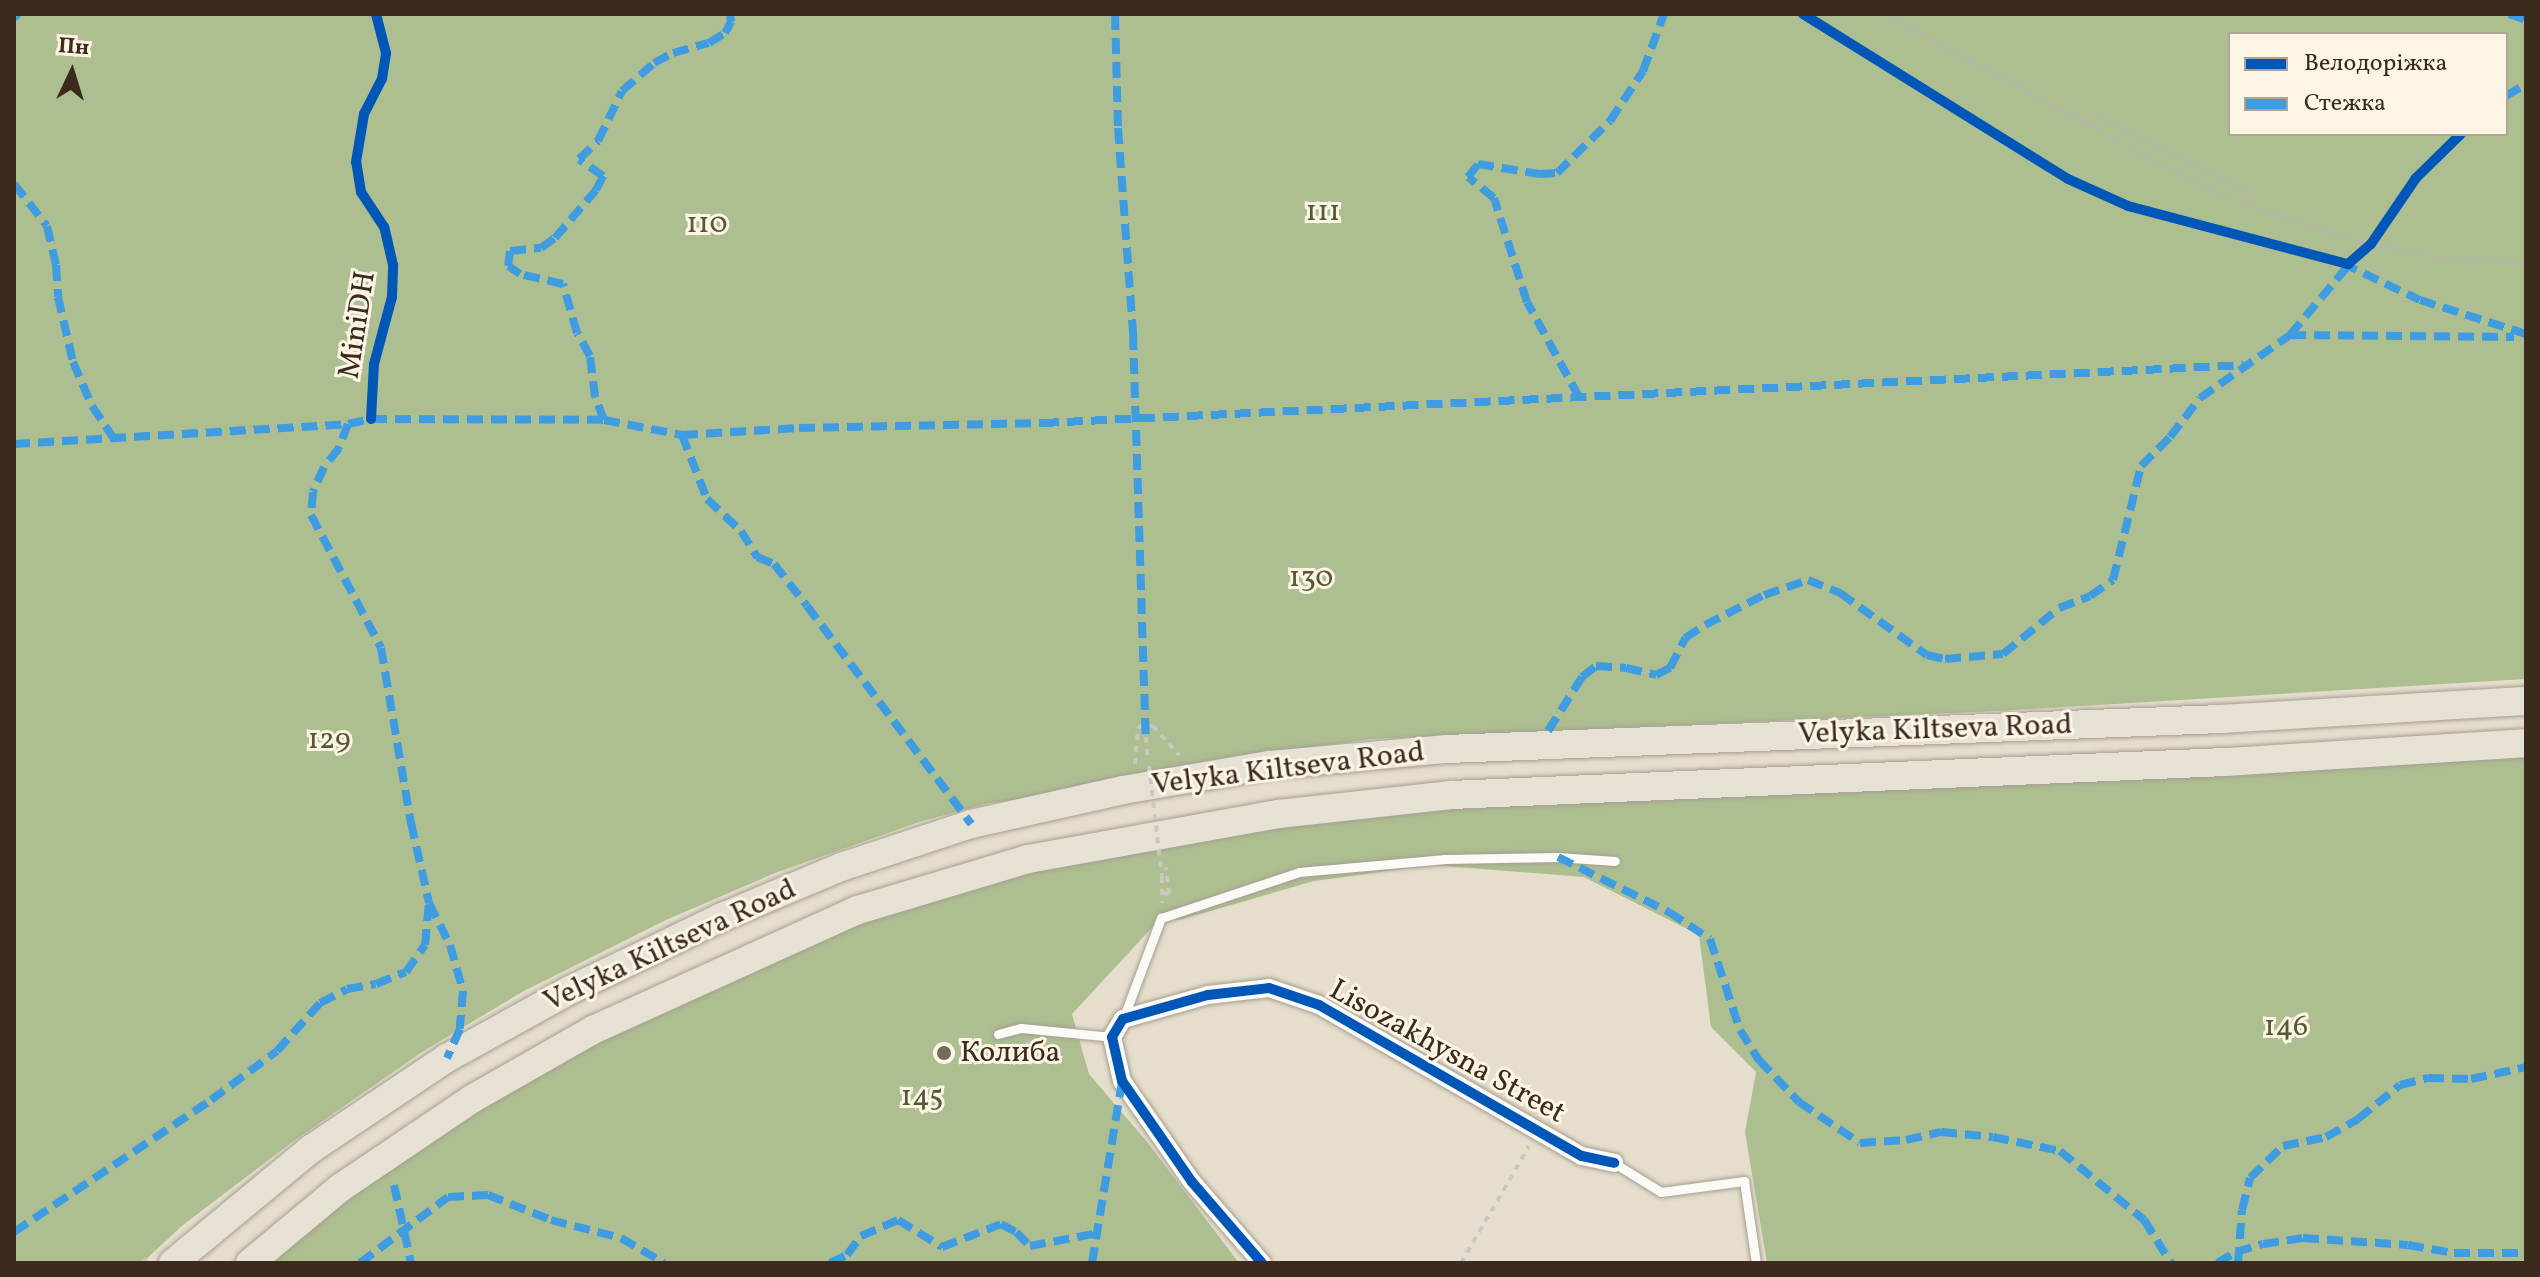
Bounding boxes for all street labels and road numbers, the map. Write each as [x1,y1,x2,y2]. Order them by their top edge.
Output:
street label: MiniDH [332,269,384,381]
street label: Velyka Kiltseva Road [1797,707,2073,753]
street label: Velyka Kiltseva Road [1150,734,1426,804]
street label: Velyka Kiltseva Road [538,872,802,1020]
street label: Lisozakhysna Street [1323,972,1571,1132]

